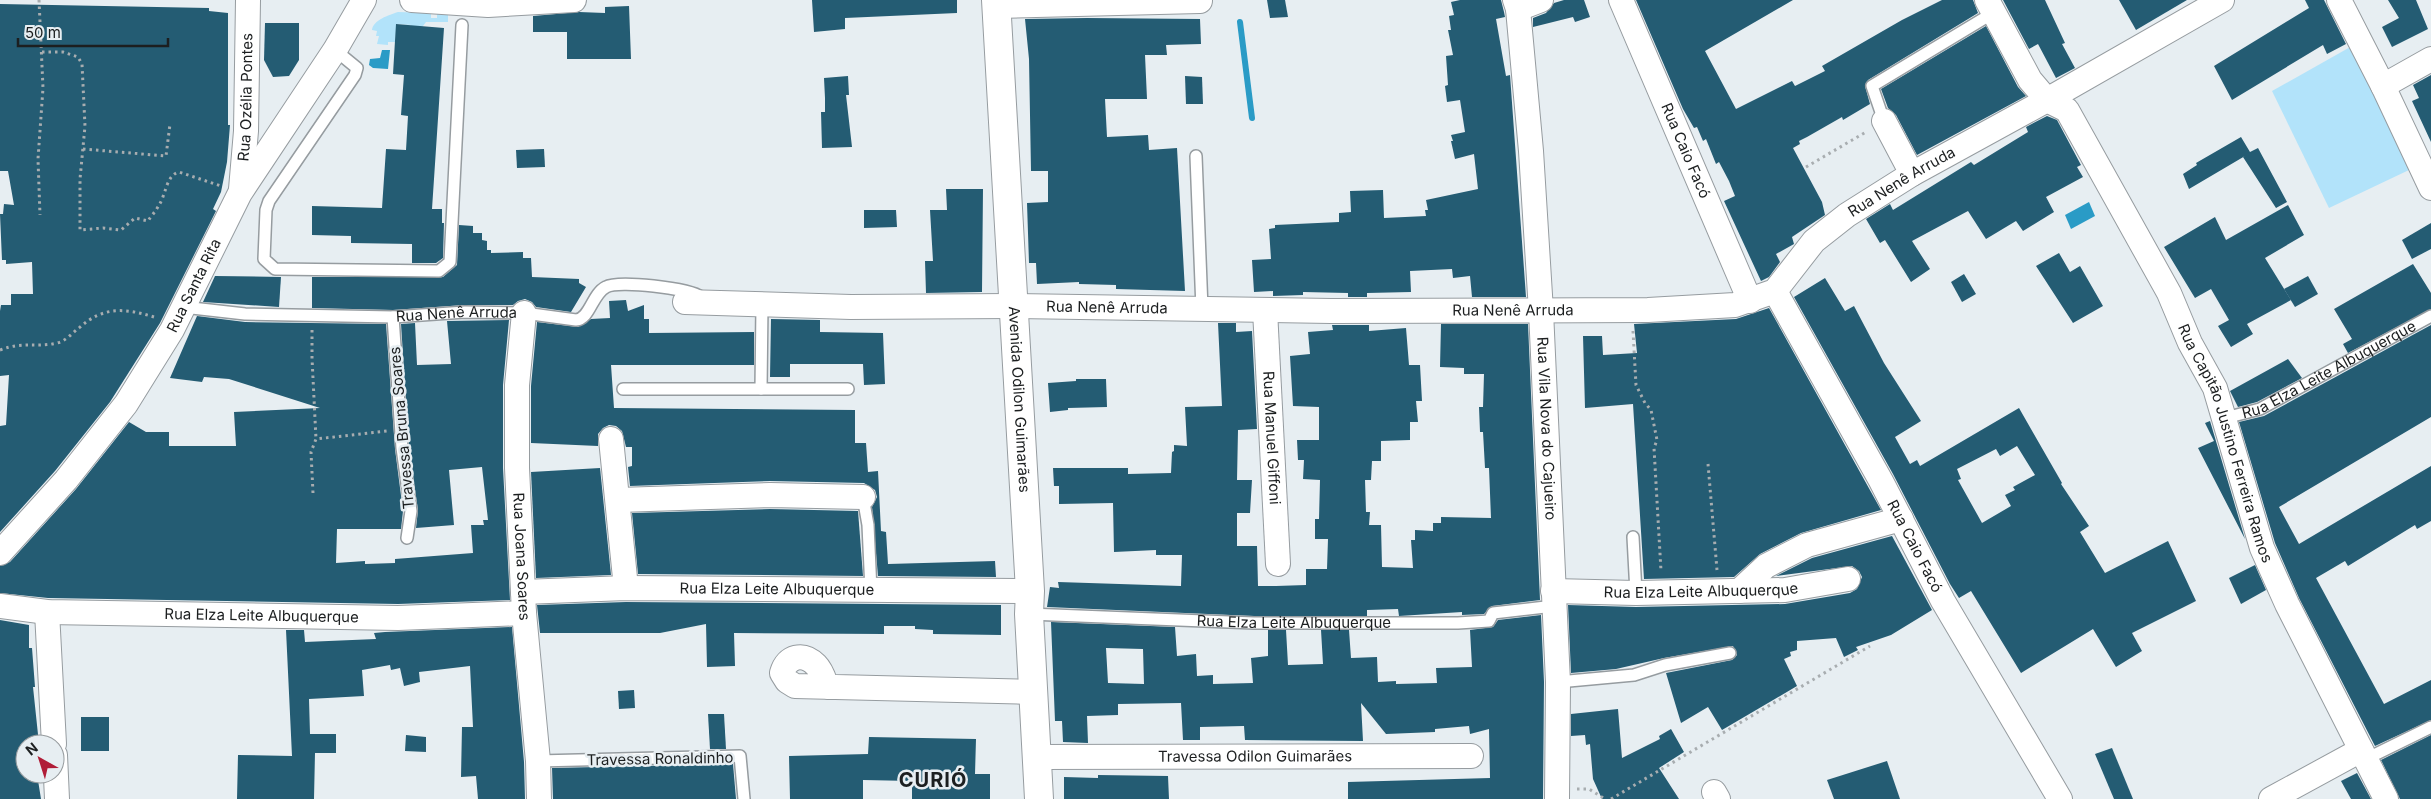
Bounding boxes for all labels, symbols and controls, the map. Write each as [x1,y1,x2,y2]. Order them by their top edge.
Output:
scale bar [18,15,168,47]
text: 50 m [25,23,61,42]
street label: Rua Ozélia Pontes [233,33,256,162]
street label: Rua Caio Facó [1657,100,1715,201]
street label: Rua Nenê Arruda [1844,142,1958,221]
street label: Rua Santa Rita [162,235,225,335]
street label: Rua Nenê Arruda [1046,297,1168,317]
street label: Rua Nenê Arruda [1452,300,1574,320]
street label: Rua Nenê Arruda [395,302,517,326]
street label: Avenida Odilon Guimarães [1005,306,1034,493]
street label: Rua Elza Leite Albuquerque [2240,316,2419,422]
street label: Rua Capitão Justino Ferreira Ramos [2174,321,2277,566]
street label: Rua Vila Nova do Cajueiro [1533,336,1561,521]
street label: Travessa Bruna Soares [385,346,418,510]
street label: Rua Manuel Giffoni [1259,370,1285,505]
street label: Rua Joana Soares [509,492,535,621]
street label: Rua Caio Facó [1883,496,1947,596]
street label: Rua Elza Leite Albuquerque [680,578,874,599]
street label: Rua Elza Leite Albuquerque [1604,578,1800,602]
street label: Rua Elza Leite Albuquerque [164,604,359,626]
street label: Rua Elza Leite Albuquerque [1196,611,1391,632]
north arrow [15,734,65,784]
text: N [22,739,41,758]
street label: Travessa Odilon Guimarães [1158,746,1352,766]
street label: Travessa Ronaldinho [586,748,734,769]
district label: CURIÓ [899,767,967,792]

